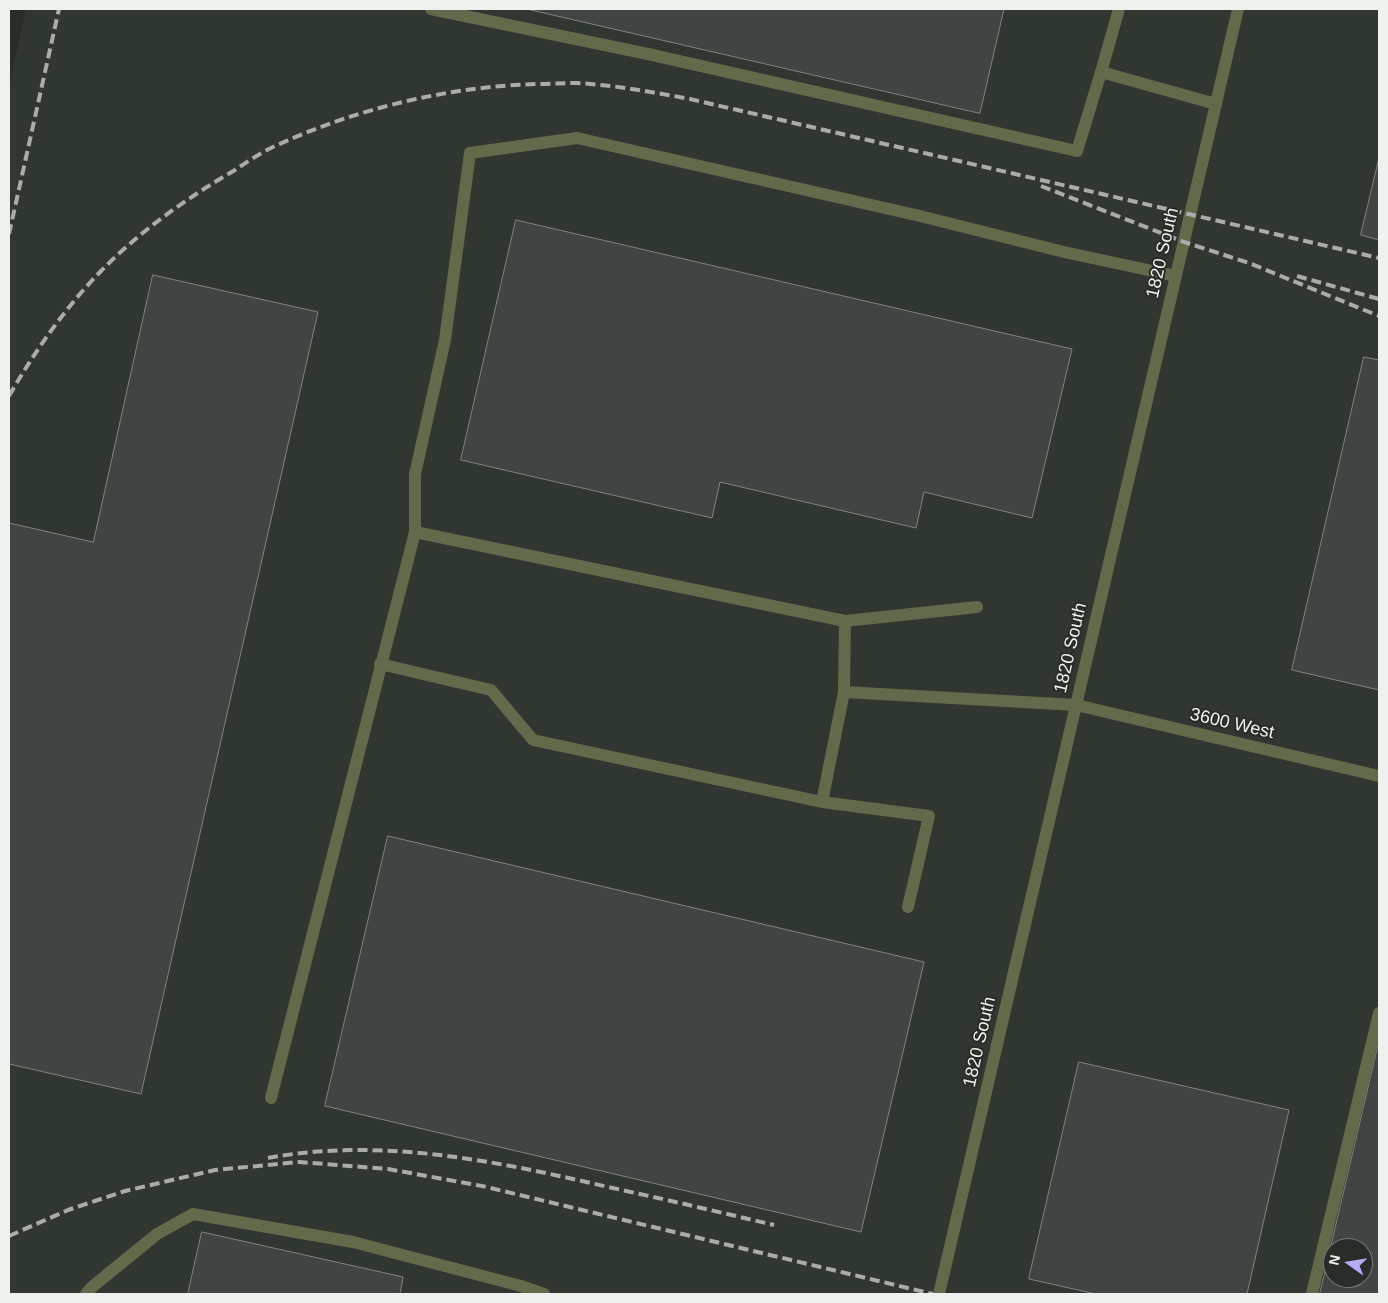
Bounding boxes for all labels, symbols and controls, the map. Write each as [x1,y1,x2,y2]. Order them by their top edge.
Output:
street label: 1820 South [1142,206,1184,300]
street label: 1820 South [1050,601,1092,695]
street label: 3600 West [1188,704,1276,744]
street label: 1820 South [959,995,1001,1089]
north arrow [1323,1238,1373,1288]
text: N [1325,1253,1343,1267]

